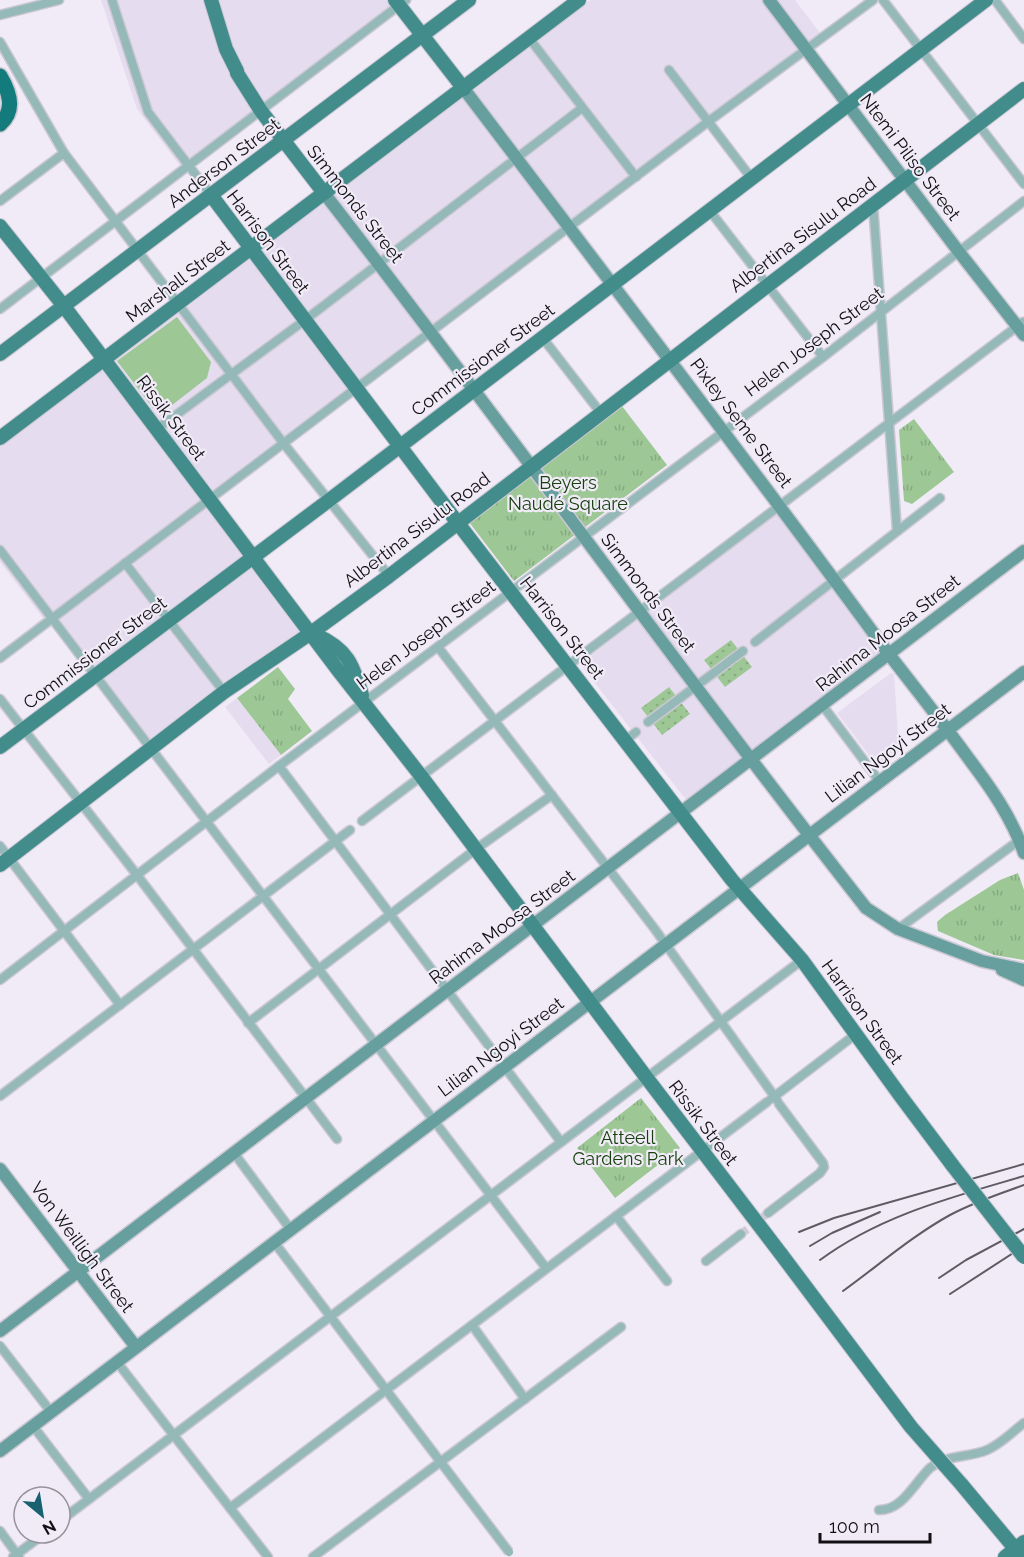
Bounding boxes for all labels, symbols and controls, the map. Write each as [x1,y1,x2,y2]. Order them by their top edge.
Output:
street label: Ntemi Piliso Street [856,89,965,224]
street label: Anderson Street [163,114,284,212]
street label: Simmonds Street [303,141,408,267]
street label: Albertina Sisulu Road [726,173,880,296]
street label: Harrison Street [223,186,314,298]
street label: Marshall Street [122,235,234,326]
street label: Helen Joseph Street [740,283,887,401]
street label: Commissioner Street [407,299,558,420]
street label: Pixley Seme Street [686,354,797,491]
street label: Rissik Street [133,371,210,464]
street label: Albertina Sisulu Road [340,468,494,591]
park label: Beyers Naudé Square [508,472,628,514]
street label: Simmonds Street [597,529,700,656]
street label: Rahima Moosa Street [812,570,964,695]
street label: Harrison Street [516,572,609,683]
street label: Helen Joseph Street [352,576,499,694]
street label: Commissioner Street [19,592,170,713]
street label: Lilian Ngoyi Street [821,699,955,807]
street label: Rahima Moosa Street [425,865,579,988]
street label: Harrison Street [817,955,907,1068]
street label: Lilian Ngoyi Street [434,993,568,1101]
street label: Rissik Street [665,1076,742,1169]
park label: Atteell Gardens Park [572,1127,684,1169]
street label: Von Weilligh Street [26,1177,138,1316]
north arrow [12,1485,72,1545]
scale bar [820,1506,930,1544]
text: N [39,1516,59,1539]
text: 100 m [829,1516,880,1537]

